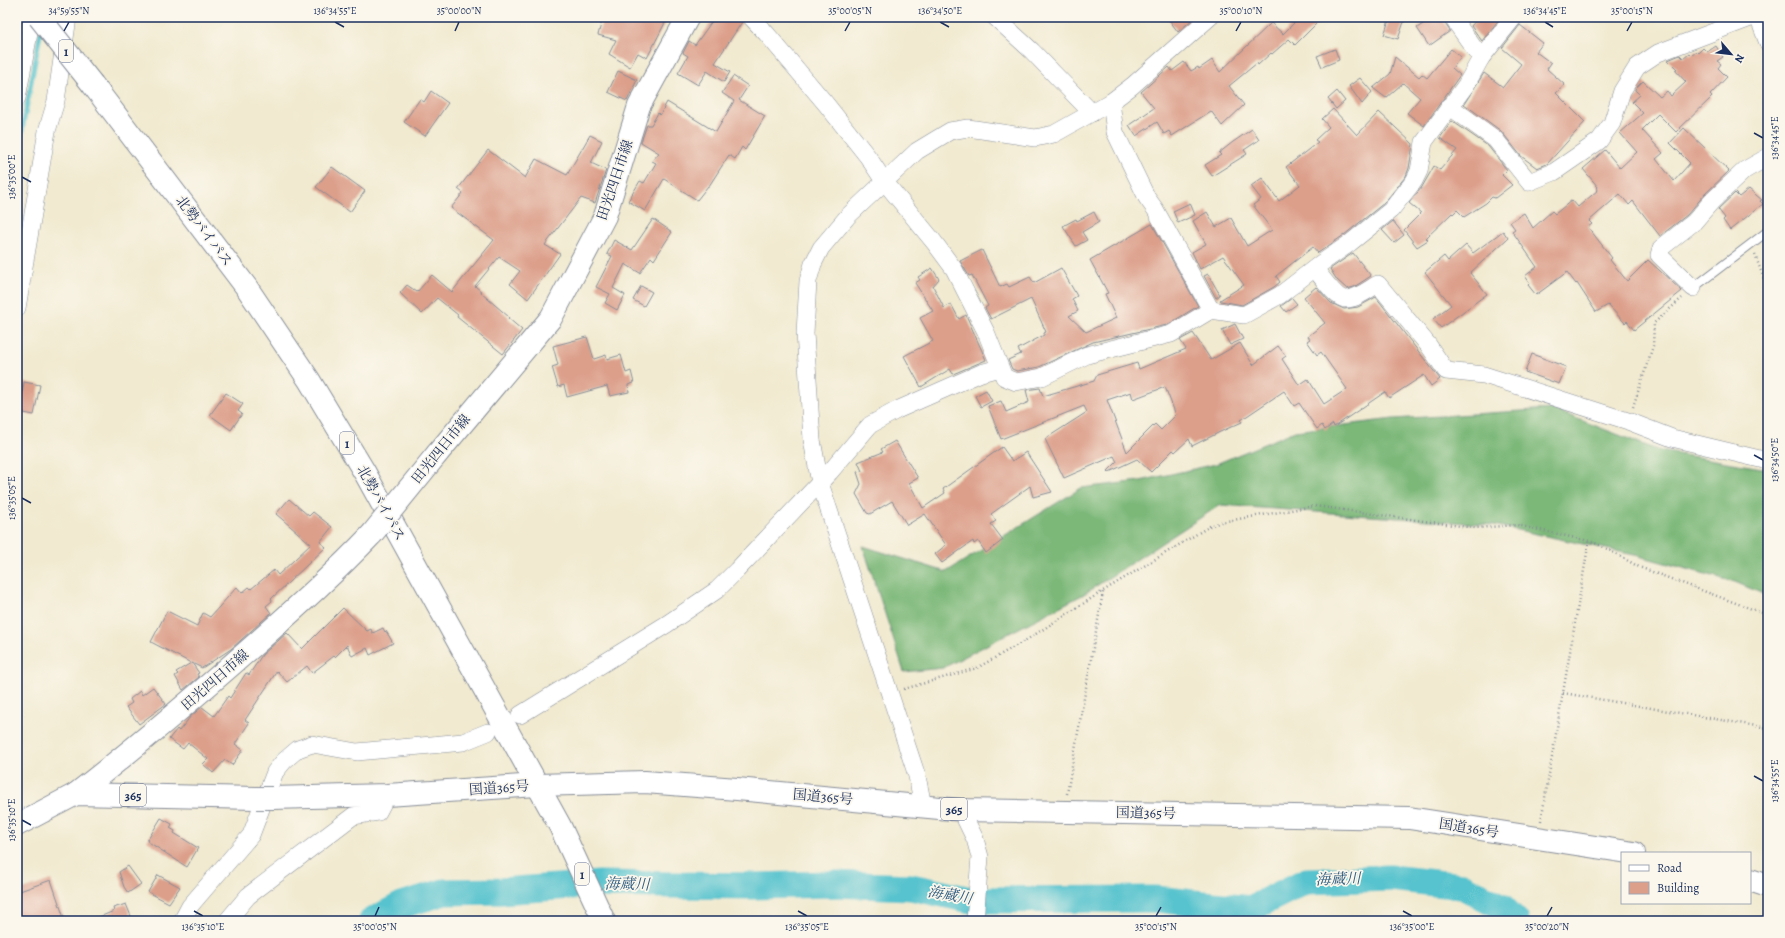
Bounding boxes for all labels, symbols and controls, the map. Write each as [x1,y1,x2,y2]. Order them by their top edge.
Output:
text: 34°59'55"N [48,4,90,17]
text: 136°34'55"E [313,4,357,17]
text: 35°00'00"N [437,4,481,17]
text: 35°00'05"N [828,4,872,17]
text: 136°34'50"E [918,4,962,17]
text: 35°00'10"N [1220,4,1262,17]
text: 136°34'45"E [1523,4,1567,17]
text: 35°00'15"N [1611,4,1653,17]
north arrow [1711,34,1751,74]
road number: 1 [59,40,73,62]
text: N [1731,51,1748,66]
text: 136°34'45"E [1768,116,1781,160]
street label: 田光四日市線 [592,137,638,223]
text: 136°35'00"E [5,154,18,200]
street label: 北勢バイパス [171,192,237,270]
street label: 田光四日市線 [407,410,475,488]
road number: 1 [340,432,354,454]
text: 136°34'50"E [1768,438,1781,482]
street label: 北勢バイパス [352,462,410,544]
text: 136°35'05"E [5,476,18,520]
street label: 田光四日市線 [177,645,253,715]
text: 136°34'55"E [1768,759,1781,803]
street label: 国道365号 [468,776,530,800]
road number: 365 [120,784,146,806]
street label: 国道365号 [792,785,854,809]
text: 136°35'10"E [5,798,18,842]
road number: 365 [941,798,967,820]
street label: 国道365号 [1116,803,1176,823]
street label: 国道365号 [1438,814,1500,842]
legend [1621,852,1751,904]
text: Road [1657,860,1683,876]
road number: 1 [575,863,589,885]
water label: 海蔵川 [1315,868,1363,890]
water label: 海蔵川 [604,874,652,894]
text: Building [1657,880,1699,896]
water label: 海蔵川 [926,881,976,909]
text: 136°35'10"E [181,920,225,933]
text: 35°00'05"N [353,920,397,933]
text: 136°35'05"E [785,920,829,933]
text: 35°00'15"N [1135,920,1177,933]
text: 136°35'00"E [1390,920,1435,933]
text: 35°00'20"N [1525,920,1569,933]

